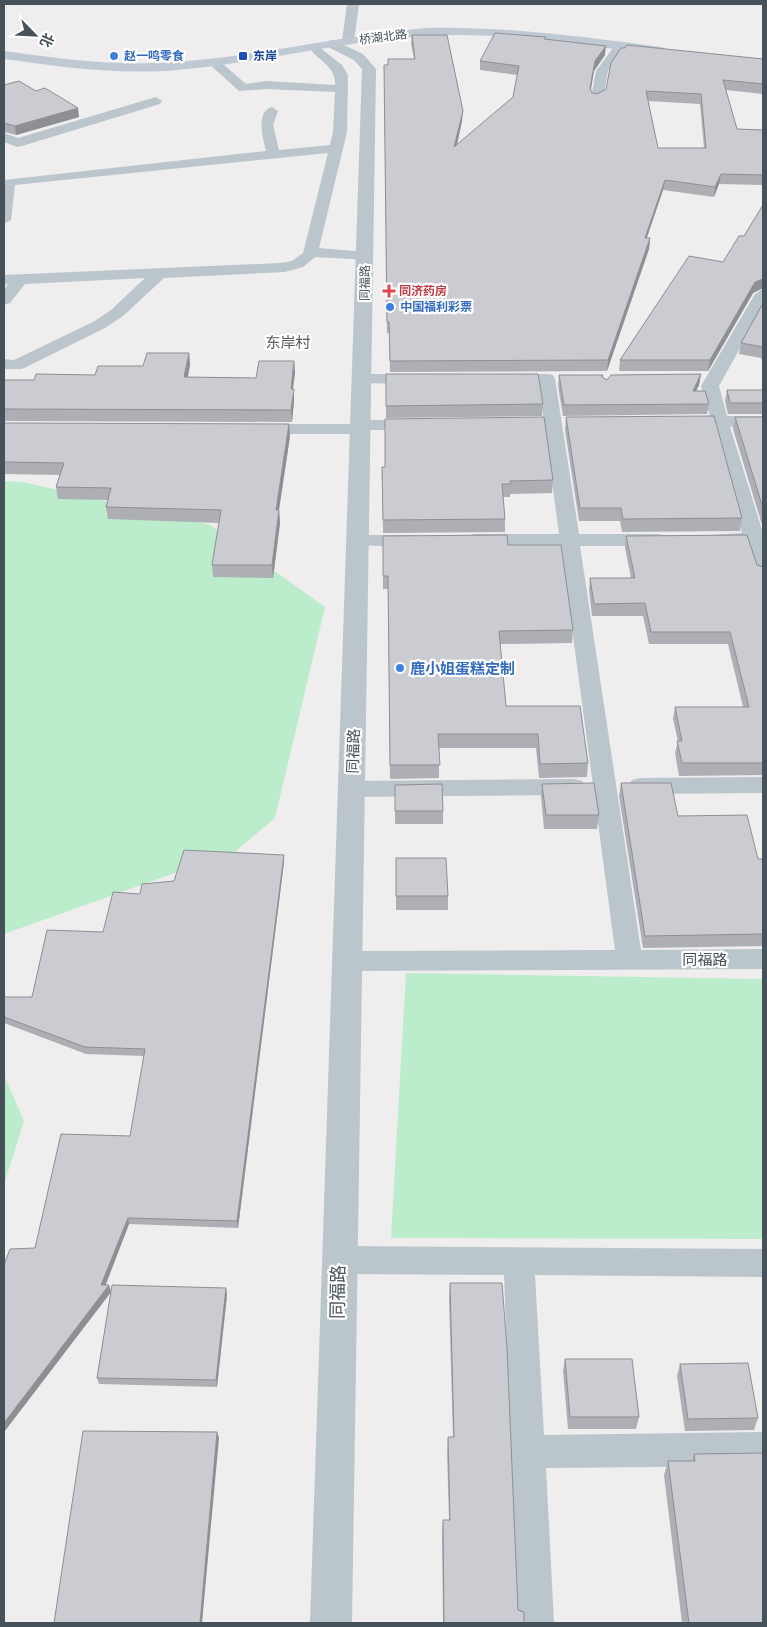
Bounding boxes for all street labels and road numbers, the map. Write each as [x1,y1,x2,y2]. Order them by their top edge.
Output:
street label: 桥湖北路 [358,27,408,47]
street label: 同福路 [358,265,372,301]
street label: 同福路 [344,728,362,774]
street label: 同福路 [682,951,728,968]
street label: 同福路 [328,1265,348,1319]

